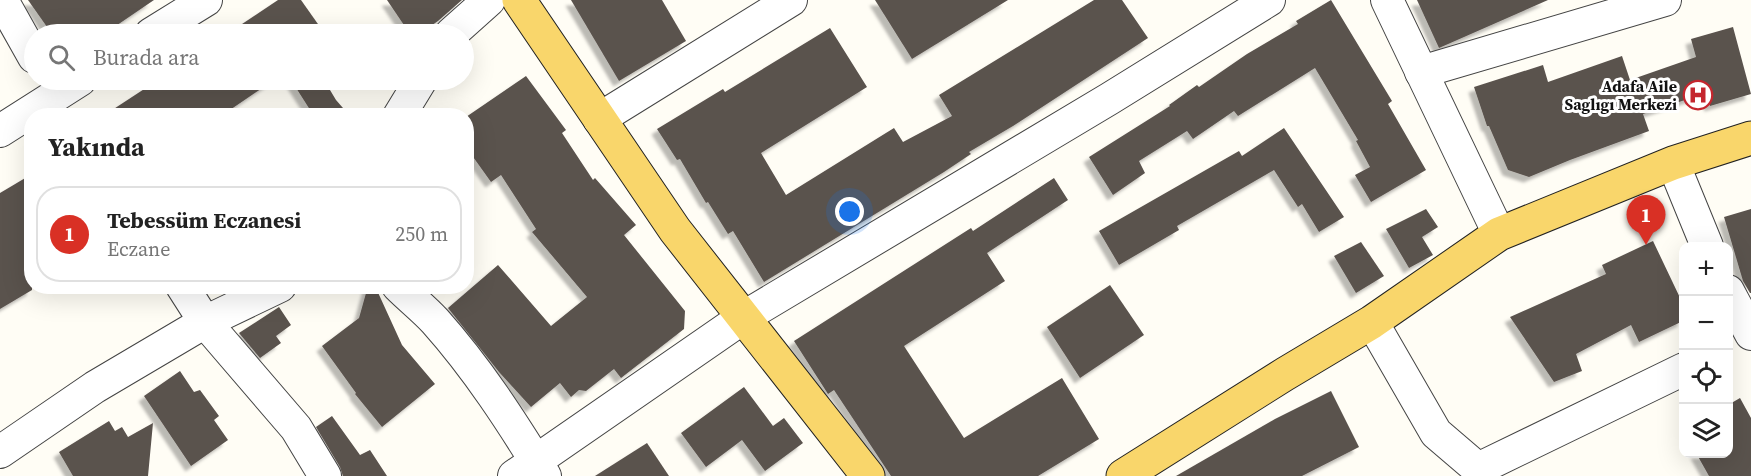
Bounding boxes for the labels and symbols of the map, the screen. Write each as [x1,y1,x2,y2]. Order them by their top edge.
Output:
place label: Adafa Aile Saglıgı Merkezi [1565,75,1677,115]
hospital icon: Adafa Aile Saglıgı Merkezi [1682,79,1714,111]
pin: 1 [1626,196,1666,245]
your location [835,197,864,226]

